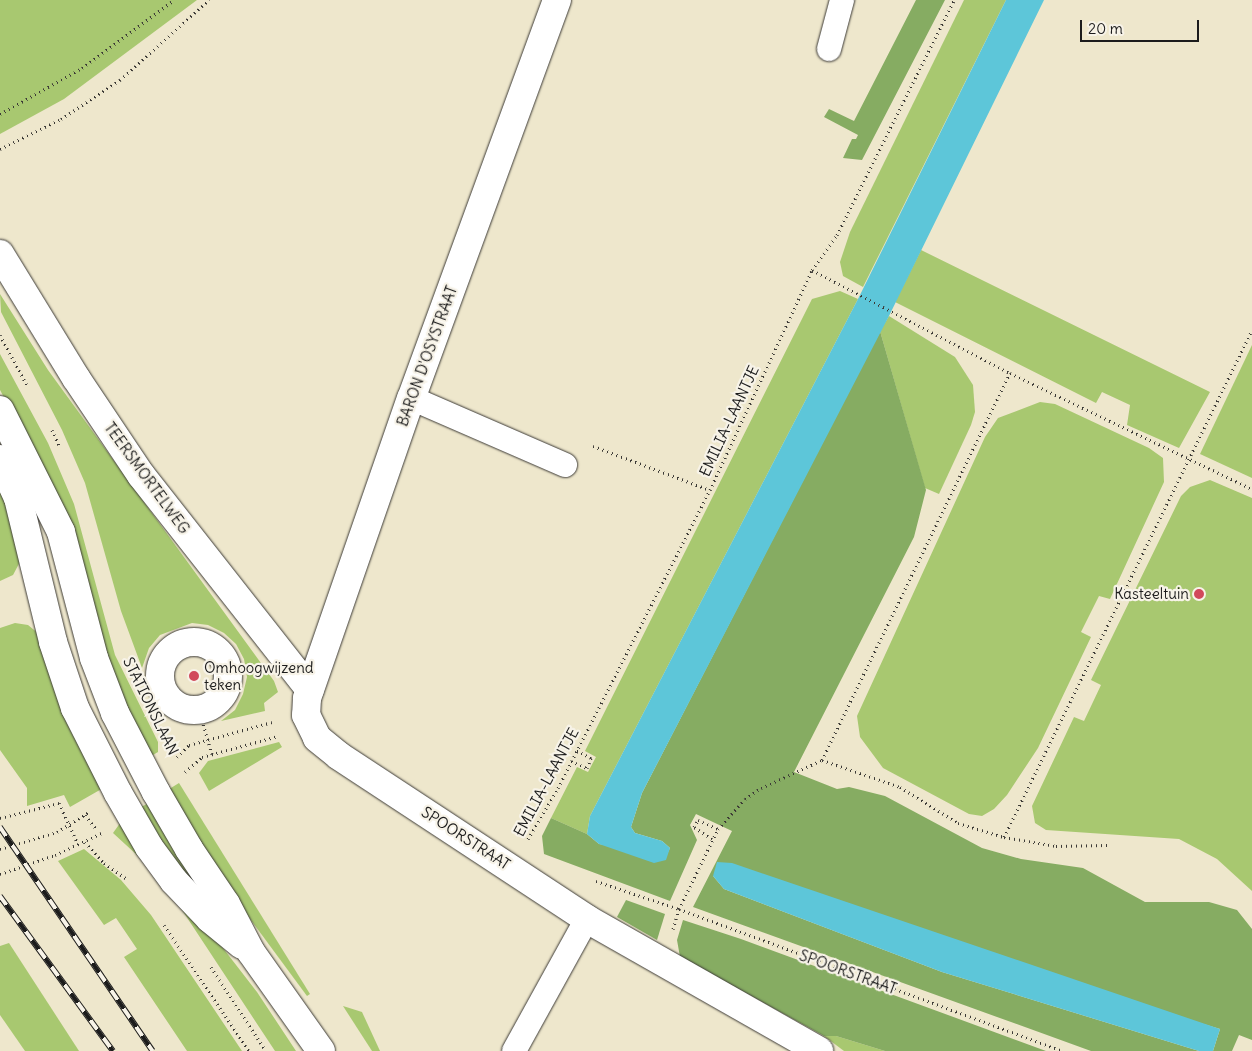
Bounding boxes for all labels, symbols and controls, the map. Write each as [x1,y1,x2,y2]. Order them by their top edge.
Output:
scale bar [1082,10,1201,42]
text: 20 m [1088,19,1123,38]
street label: BARON D'OSYSTRAAT [393,283,461,429]
street label: EMILIA-LAANTJE [695,363,763,479]
street label: TEERSMORTELWEG [101,419,193,537]
place label: Kasteeltuin [1114,585,1189,603]
marker: Kasteeltuin [1193,588,1205,600]
street label: STATIONSLAAN [120,654,182,758]
place label: Omhoogwijzend teken [204,658,314,693]
marker: Omhoogwijzend teken [188,670,200,682]
street label: EMILIA-LAANTJE [510,725,582,839]
street label: SPOORSTRAAT [418,803,514,873]
street label: SPOORSTRAAT [797,946,899,998]

